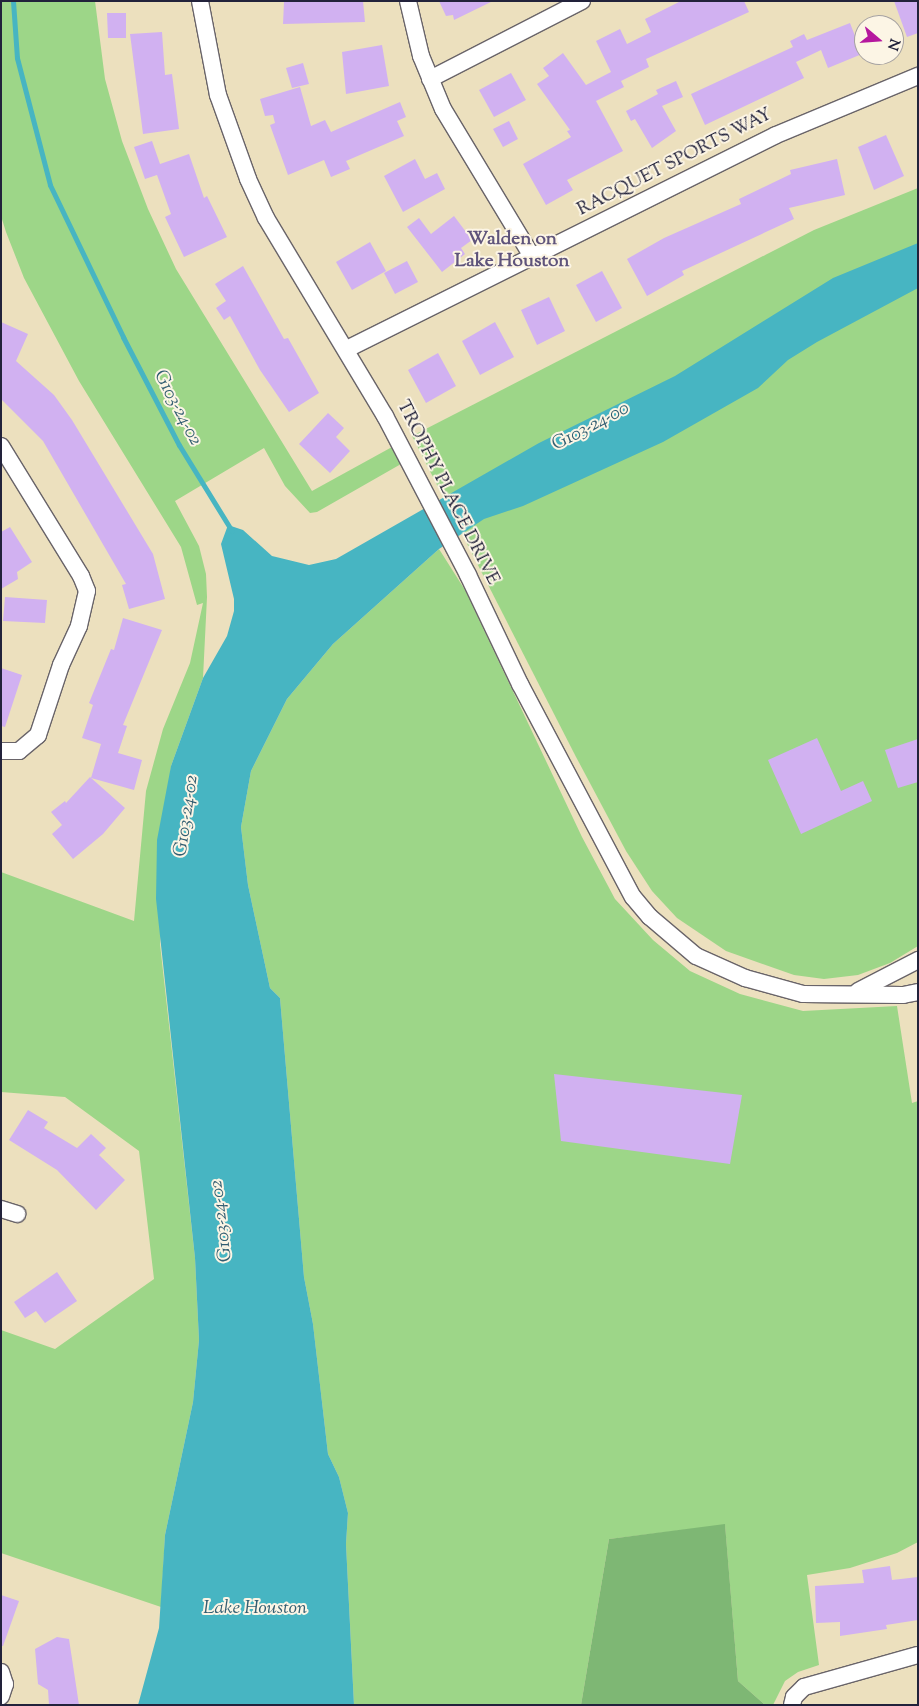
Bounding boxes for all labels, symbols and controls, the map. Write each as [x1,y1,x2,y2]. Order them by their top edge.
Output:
north arrow [854,15,904,65]
text: N [881,36,904,53]
street label: RACQUET SPORTS WAY [574,104,776,222]
district label: Walden on Lake Houston [454,229,570,273]
water label: G103-24-02 [148,366,206,450]
street label: TROPHY PLACE DRIVE [391,397,503,589]
water label: G103-24-00 [549,397,633,457]
water label: G103-24-02 [170,774,204,858]
water label: G103-24-02 [206,1179,238,1263]
water label: Lake Houston [203,1598,307,1620]

